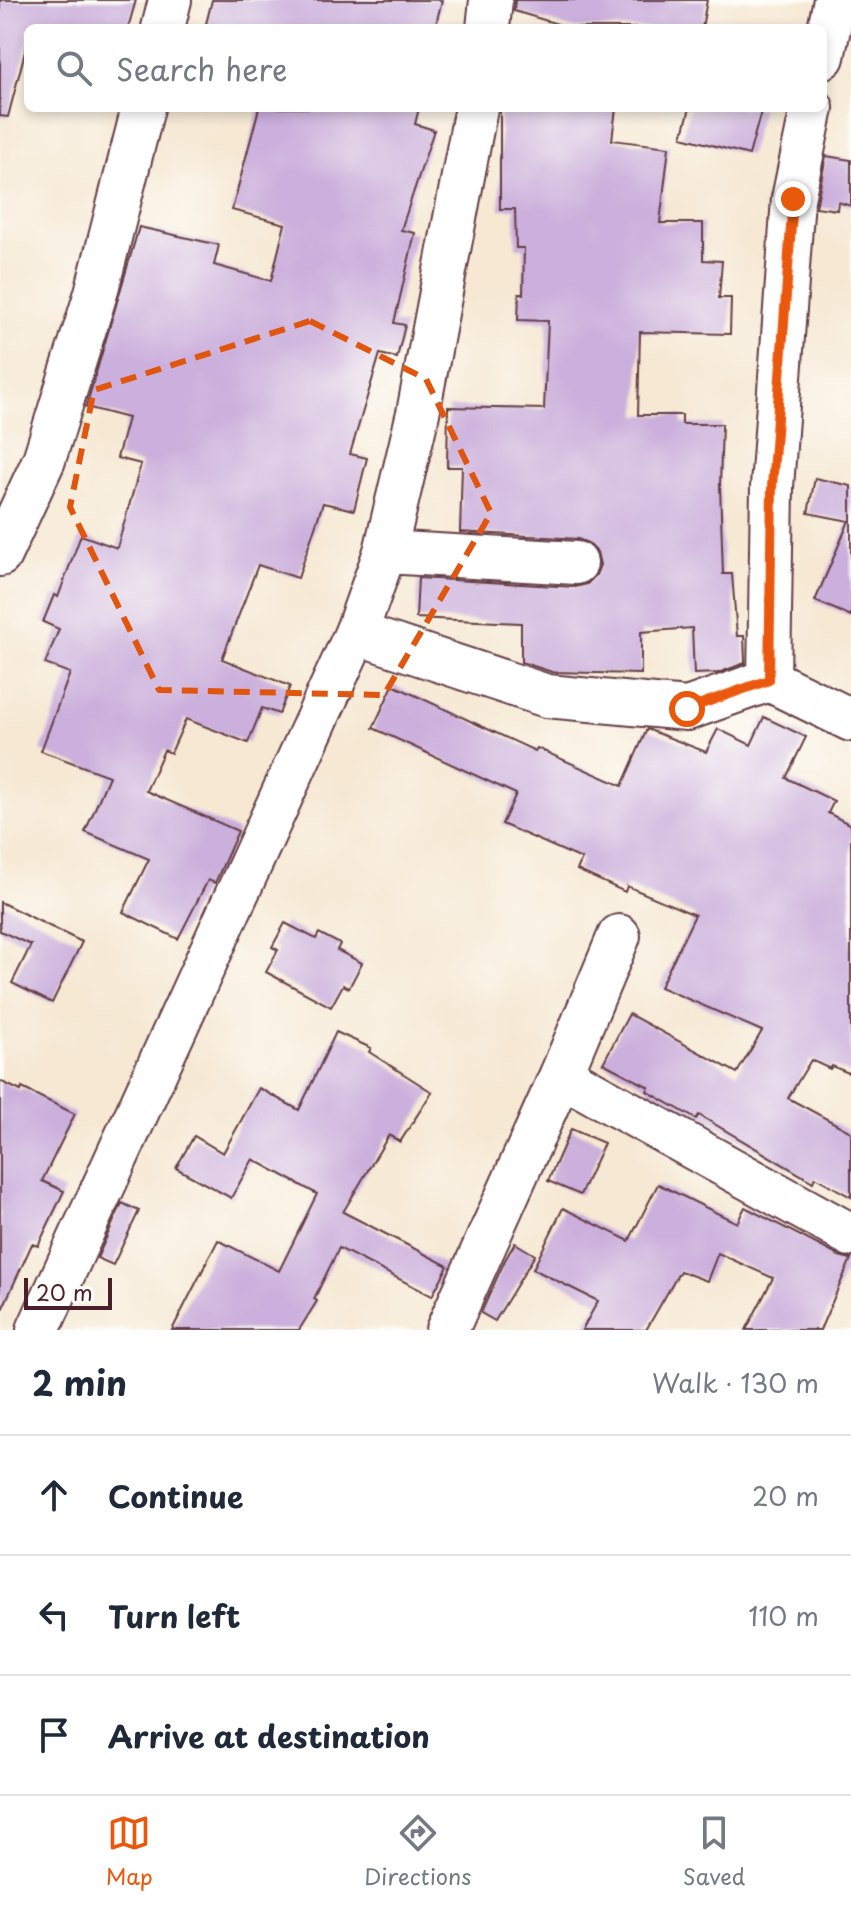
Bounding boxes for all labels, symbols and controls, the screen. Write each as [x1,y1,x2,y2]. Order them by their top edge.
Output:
search box [24,24,827,112]
icon: search [52,46,96,90]
text: Search here [116,46,288,91]
route end [775,181,811,217]
route start [669,691,705,727]
scale bar [24,1274,112,1310]
text: 20 m [36,1275,93,1308]
text: 2 min [32,1356,127,1408]
text: Walk · 130 m [652,1363,819,1402]
icon: ahead [32,1473,76,1517]
text: Continue [108,1473,243,1518]
text: 20 m [752,1476,819,1515]
icon: left [32,1593,76,1637]
text: Turn left [108,1593,240,1638]
text: 110 m [748,1596,819,1635]
icon: arrive [32,1713,76,1757]
text: Arrive at destination [108,1713,430,1758]
tab: Map [106,1811,153,1892]
tab: Directions [364,1811,471,1892]
tab: Saved [683,1811,745,1892]

